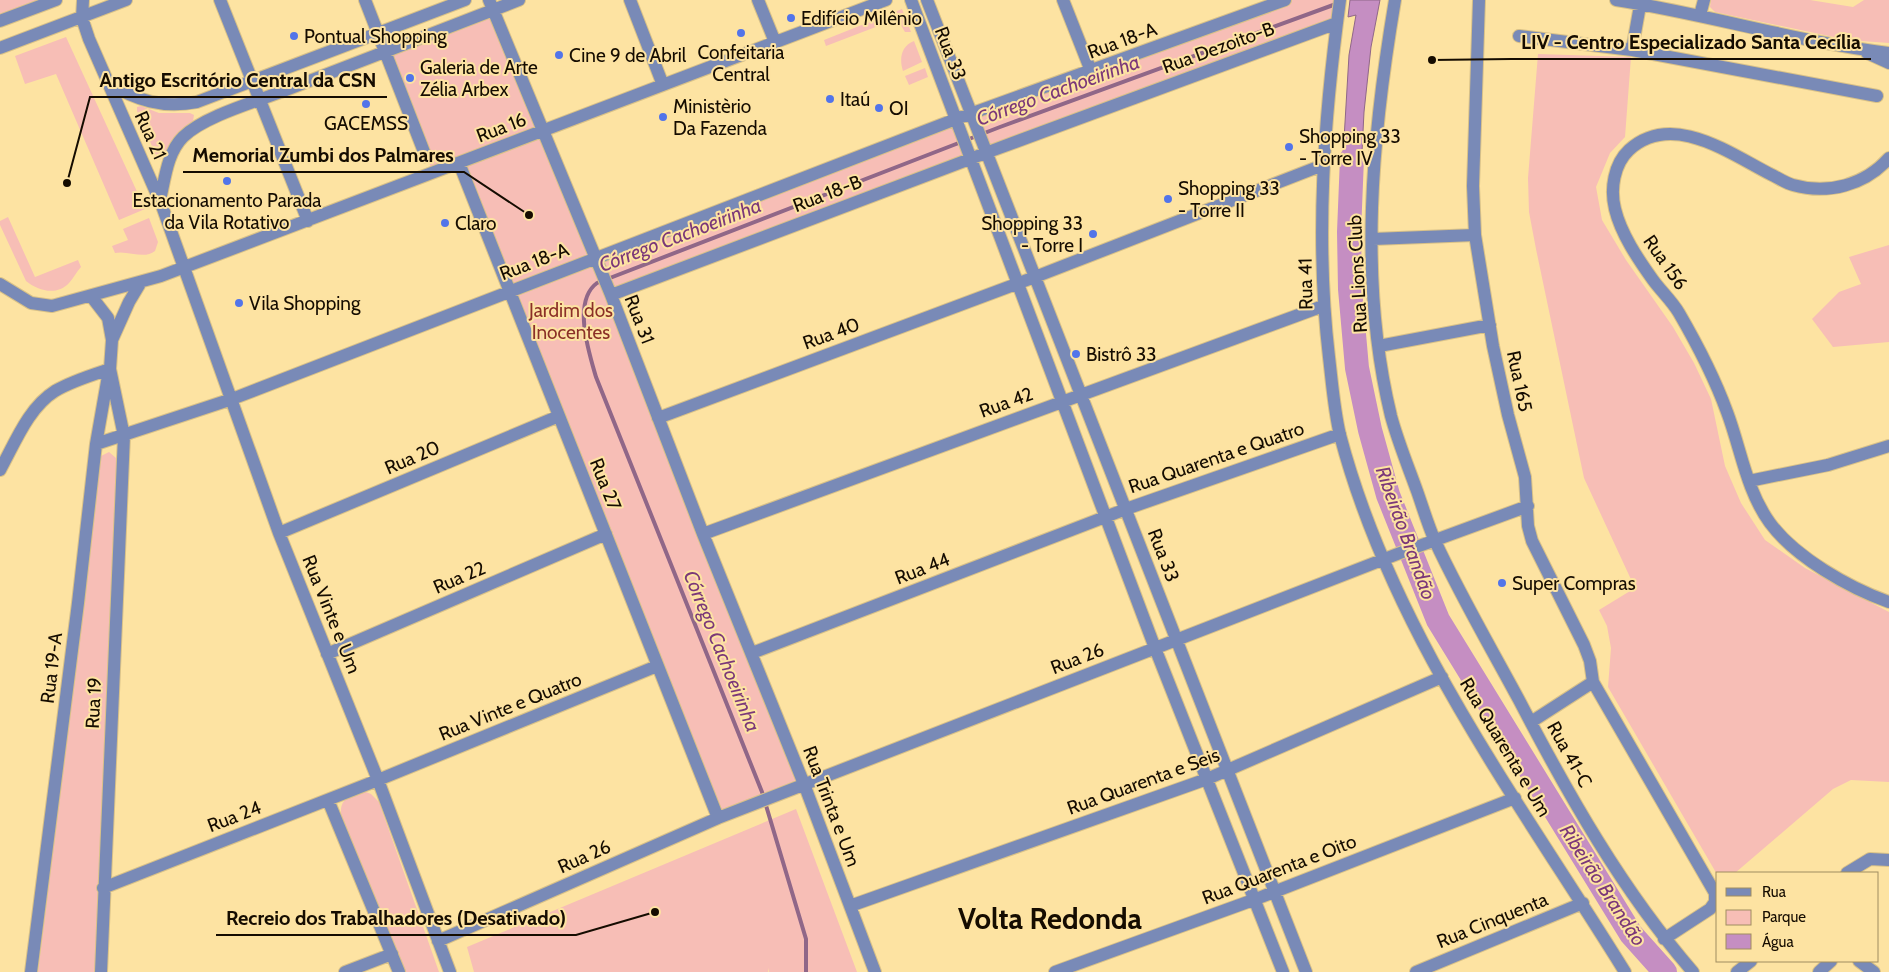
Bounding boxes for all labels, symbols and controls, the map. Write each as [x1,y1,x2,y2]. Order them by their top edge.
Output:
place label: Edifício Milênio [801,7,922,30]
marker: Edifício Milênio [785,12,797,24]
street label: Rua 18-A [1084,17,1160,64]
street label: Rua Dezoito-B [1159,17,1277,78]
street label: Rua 33 [930,23,971,83]
callout: LIV - Centro Especializado Santa Cecília [1511,24,1871,59]
place label: Pontual Shopping [304,25,447,48]
marker: Confeitaria Central [735,27,747,39]
marker: Pontual Shopping [288,30,300,42]
text: LIV - Centro Especializado Santa Cecília [1521,30,1861,54]
place label: Confeitaria Central [698,41,784,86]
place label: Cine 9 de Abril [569,44,687,67]
marker: Cine 9 de Abril [553,49,565,61]
water label: Córrego Cachoeirinha [973,49,1143,131]
place label: Galeria de Arte Zélia Arbex [420,56,538,101]
callout: Antigo Escritório Central da CSN [90,62,387,97]
text: Antigo Escritório Central da CSN [100,68,376,92]
marker: Galeria de Arte Zélia Arbex [404,72,416,84]
place label: Itaú [840,88,870,111]
marker: Itaú [824,93,836,105]
place label: Ministèrio Da Fazenda [673,95,767,140]
place label: OI [889,97,908,120]
marker: GACEMSS [360,98,372,110]
marker: OI [873,102,885,114]
street label: Rua 21 [130,107,171,163]
street label: Rua 16 [473,107,529,147]
marker: Ministèrio Da Fazenda [657,111,669,123]
place label: GACEMSS [324,112,408,135]
place label: Shopping 33 - Torre IV [1299,125,1401,170]
callout: Memorial Zumbi dos Palmares [183,137,464,172]
marker: Shopping 33 - Torre IV [1283,141,1295,153]
text: Memorial Zumbi dos Palmares [192,143,454,167]
street label: Rua 18-B [790,170,865,217]
marker: Estacionamento Parada da Vila Rotativo [221,175,233,187]
place label: Shopping 33 - Torre II [1178,177,1280,222]
place label: Estacionamento Parada da Vila Rotativo [133,189,321,234]
water label: Córrego Cachoeirinha [595,193,765,277]
marker: Shopping 33 - Torre II [1162,193,1174,205]
place label: Claro [455,212,497,235]
place label: Shopping 33 - Torre I [981,212,1083,257]
street label: Rua Lions Club [1343,214,1372,334]
marker: Claro [439,217,451,229]
marker: Shopping 33 - Torre I [1087,228,1099,240]
street label: Rua 156 [1638,230,1693,294]
street label: Rua 18-A [496,238,572,285]
street label: Rua 41 [1294,258,1317,310]
street label: Rua 31 [620,291,659,347]
place label: Vila Shopping [249,292,361,315]
marker: Vila Shopping [233,297,245,309]
park label: Jardim dos Inocentes [528,299,613,344]
street label: Rua 40 [800,313,863,354]
place label: Bistrô 33 [1086,343,1157,366]
marker: Bistrô 33 [1070,348,1082,360]
street label: Rua 165 [1502,348,1537,414]
street label: Rua 42 [976,382,1036,423]
street label: Rua Quarenta e Quatro [1125,417,1307,498]
street label: Rua 20 [381,436,443,479]
street label: Rua 27 [585,455,626,514]
water label: Ribeirão Brandão [1371,463,1441,603]
street label: Rua 33 [1143,525,1184,585]
street label: Rua 44 [892,548,953,589]
street label: Rua Vinte e Um [297,551,366,677]
street label: Rua 22 [430,556,489,599]
water label: Córrego Cachoeirinha [679,567,765,735]
place label: Super Compras [1512,572,1636,595]
marker: Super Compras [1496,577,1508,589]
street label: Rua 19-A [36,631,67,705]
street label: Rua 26 [1047,638,1107,679]
street label: Rua Vinte e Quatro [435,667,585,746]
street label: Rua Quarenta e Um [1455,674,1556,821]
street label: Rua 19 [81,677,106,729]
street label: Rua 41-C [1542,717,1597,791]
street label: Rua Trinta e Um [798,743,865,870]
street label: Rua Quarenta e Seis [1064,743,1223,820]
street label: Rua 24 [204,796,264,837]
water label: Ribeirão Brandão [1555,820,1651,950]
street label: Rua Quarenta e Oito [1199,829,1360,909]
street label: Rua 26 [554,835,614,878]
legend [1716,872,1879,962]
text: Rua [1762,883,1787,901]
street label: Rua Cinquenta [1433,888,1551,953]
callout: Recreio dos Trabalhadores (Desativado) [216,900,576,935]
district label: Volta Redonda [958,901,1143,936]
text: Recreio dos Trabalhadores (Desativado) [226,906,566,930]
text: Parque [1762,908,1806,926]
text: Água [1762,932,1794,951]

